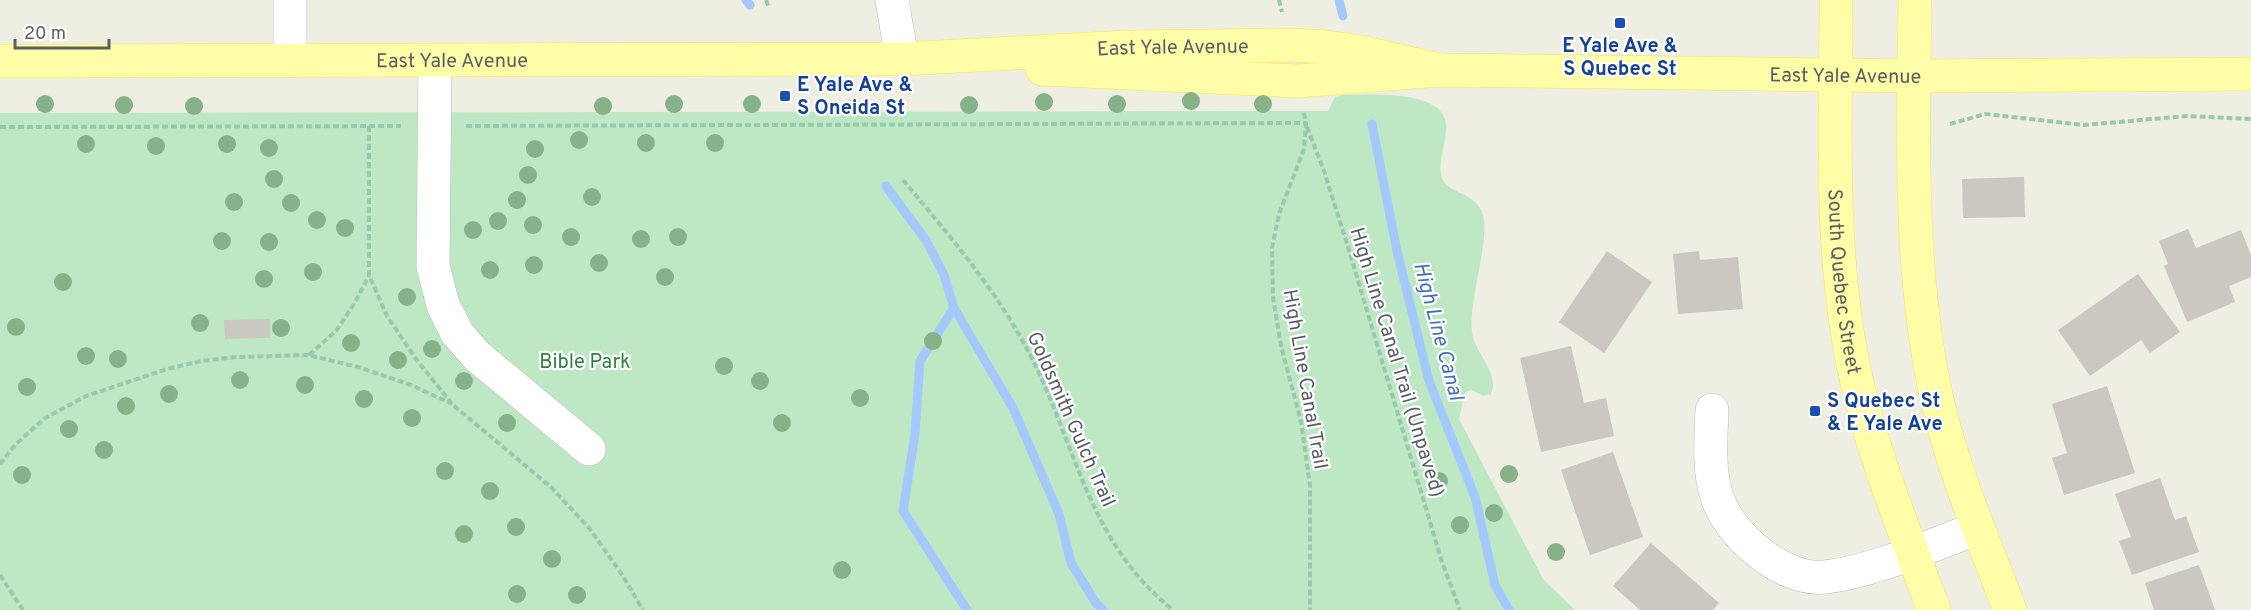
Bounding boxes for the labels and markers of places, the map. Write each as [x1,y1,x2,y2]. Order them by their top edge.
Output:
marker: E Yale Ave & S Quebec St [1613,16,1627,30]
place label: E Yale Ave & S Quebec St [1562,34,1678,83]
place label: E Yale Ave & S Oneida St [797,73,913,122]
marker: E Yale Ave & S Oneida St [778,89,792,103]
place label: S Quebec St & E Yale Ave [1827,389,1943,438]
marker: S Quebec St & E Yale Ave [1808,404,1822,418]

